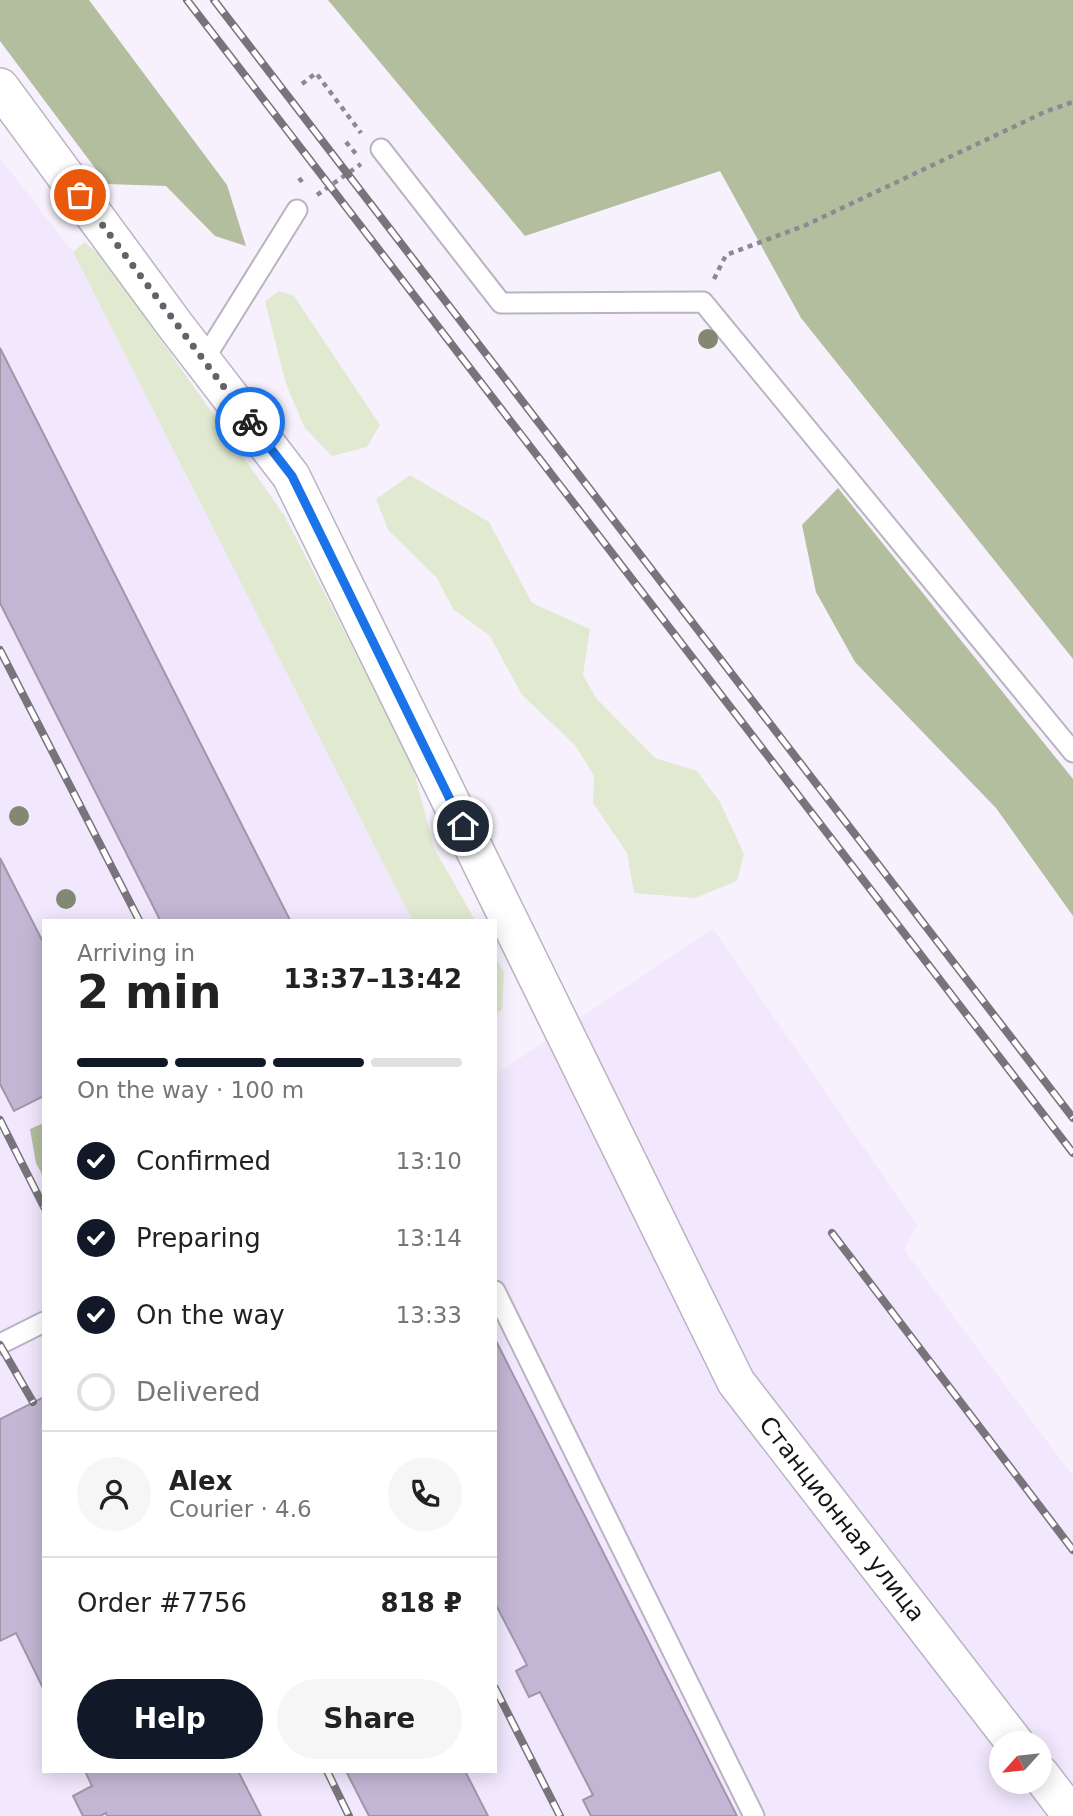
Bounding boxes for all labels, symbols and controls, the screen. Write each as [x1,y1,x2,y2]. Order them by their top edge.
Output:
pin [50,165,110,225]
icon: bag [61,176,99,214]
courier [215,387,285,457]
icon: bike [231,403,269,441]
pin [433,796,493,856]
icon: home [444,807,482,845]
text: Arriving in [77,940,195,966]
text: 13:37–13:42 [283,964,462,994]
text: 2 min [77,965,221,1019]
text: On the way · 100 m [77,1077,304,1103]
icon: check [77,1142,115,1180]
text: Confirmed [136,1146,271,1176]
text: 13:10 [396,1148,462,1174]
icon: check [77,1219,115,1257]
text: Preparing [136,1223,261,1253]
text: 13:14 [396,1225,462,1251]
icon: check [77,1296,115,1334]
text: On the way [136,1300,285,1330]
text: 13:33 [396,1302,462,1328]
text: Delivered [136,1377,260,1407]
street label: Станционная улица [753,1411,931,1627]
button: person [77,1457,151,1531]
button: phone [388,1457,462,1531]
text: Alex [169,1466,232,1496]
text: Courier · 4.6 [169,1496,312,1522]
text: Order #7756 [77,1588,247,1618]
text: 818 ₽ [381,1588,462,1618]
button: Help [77,1679,263,1759]
button: Share [277,1679,462,1759]
north arrow [989,1731,1052,1794]
map controls [989,1731,1052,1794]

